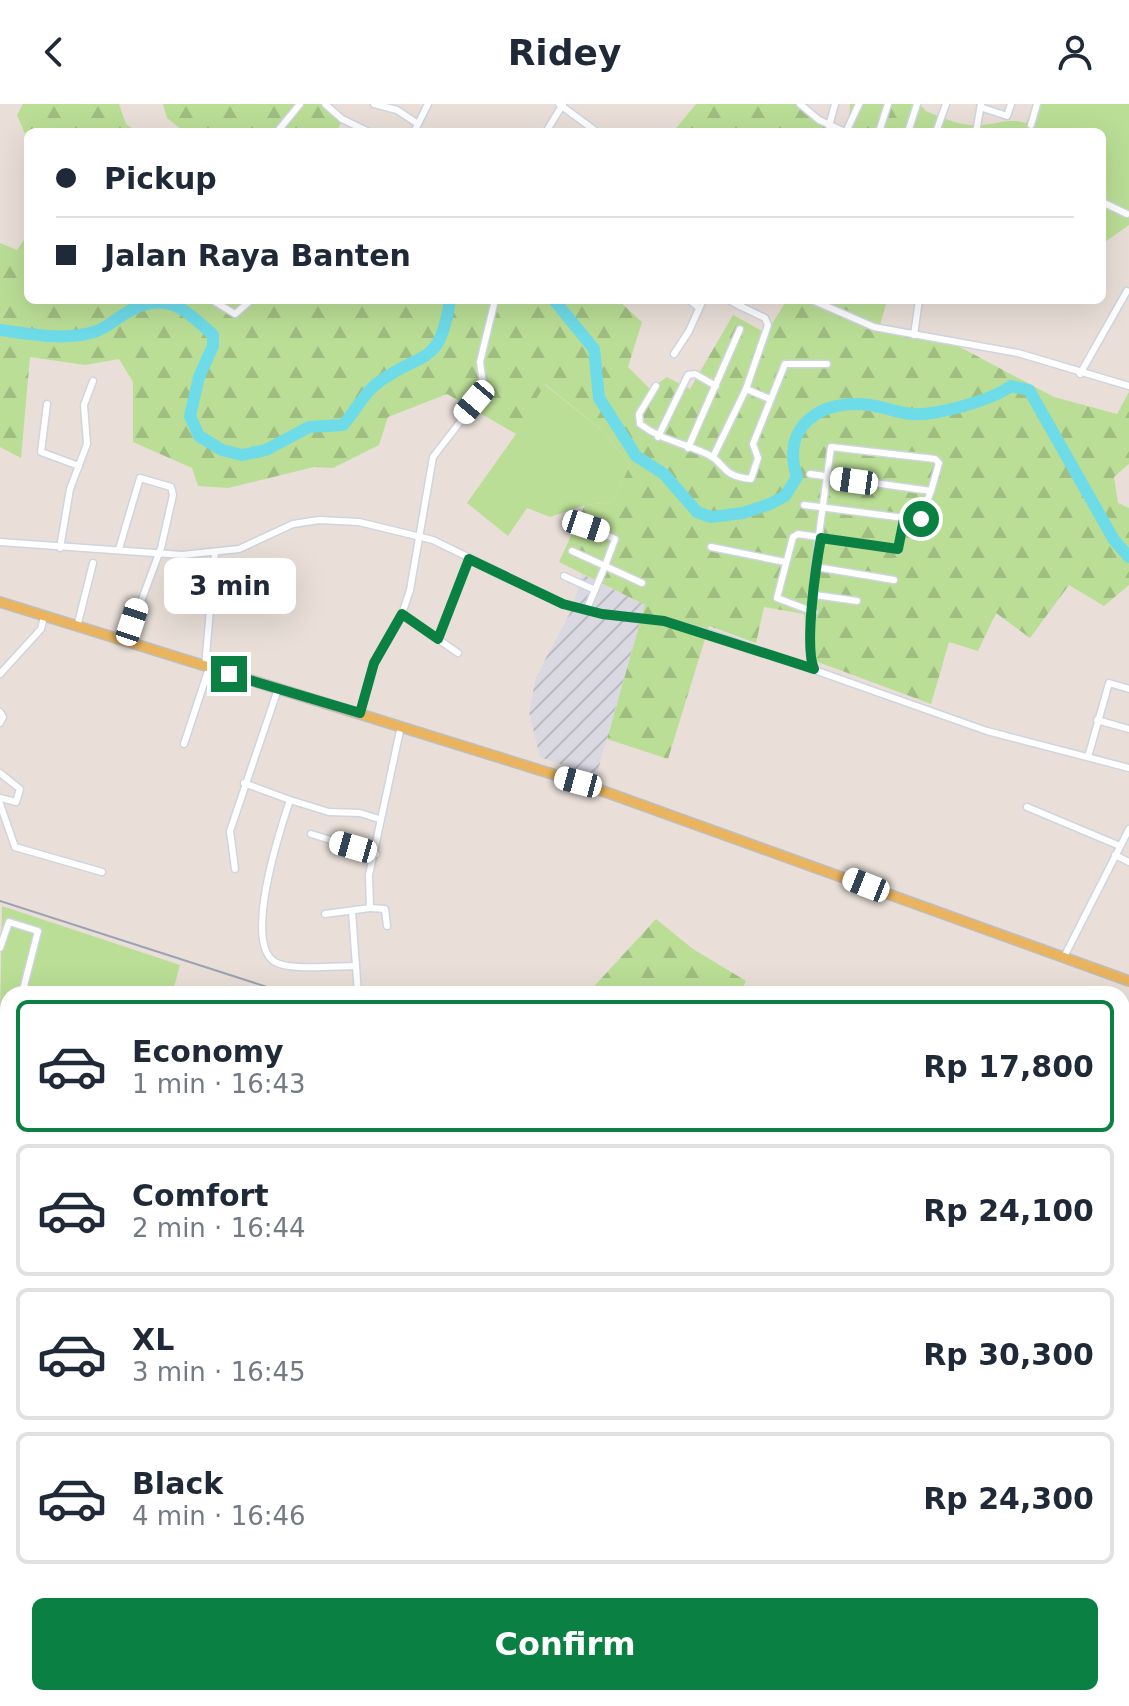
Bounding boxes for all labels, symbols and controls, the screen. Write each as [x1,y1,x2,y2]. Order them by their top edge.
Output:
icon: back [32,30,76,74]
icon: person [1053,30,1097,74]
text: Ridey [508,32,621,73]
text: Pickup [104,161,217,196]
text: Jalan Raya Banten [104,238,411,273]
car [449,376,499,428]
car [829,466,879,496]
route start [903,501,939,537]
car [559,507,613,545]
callout: 3 min [163,558,295,614]
text: 3 min [189,571,271,601]
car [113,595,151,649]
route end [211,656,247,692]
car [552,764,604,800]
car [327,829,379,865]
car [839,865,893,905]
icon: car [36,1030,108,1102]
text: Economy [132,1034,284,1069]
text: Rp 17,800 [923,1049,1094,1084]
text: 1 min · 16:43 [132,1069,306,1099]
icon: car [36,1174,108,1246]
text: Comfort [132,1178,269,1213]
text: Rp 24,100 [923,1193,1094,1228]
text: 2 min · 16:44 [132,1213,306,1243]
icon: car [36,1318,108,1390]
text: XL [132,1322,174,1357]
text: Rp 30,300 [923,1337,1094,1372]
text: 3 min · 16:45 [132,1357,306,1387]
icon: car [36,1462,108,1534]
text: Black [132,1466,223,1501]
text: Rp 24,300 [923,1481,1094,1516]
text: 4 min · 16:46 [132,1501,306,1531]
button: Confirm [32,1598,1098,1690]

